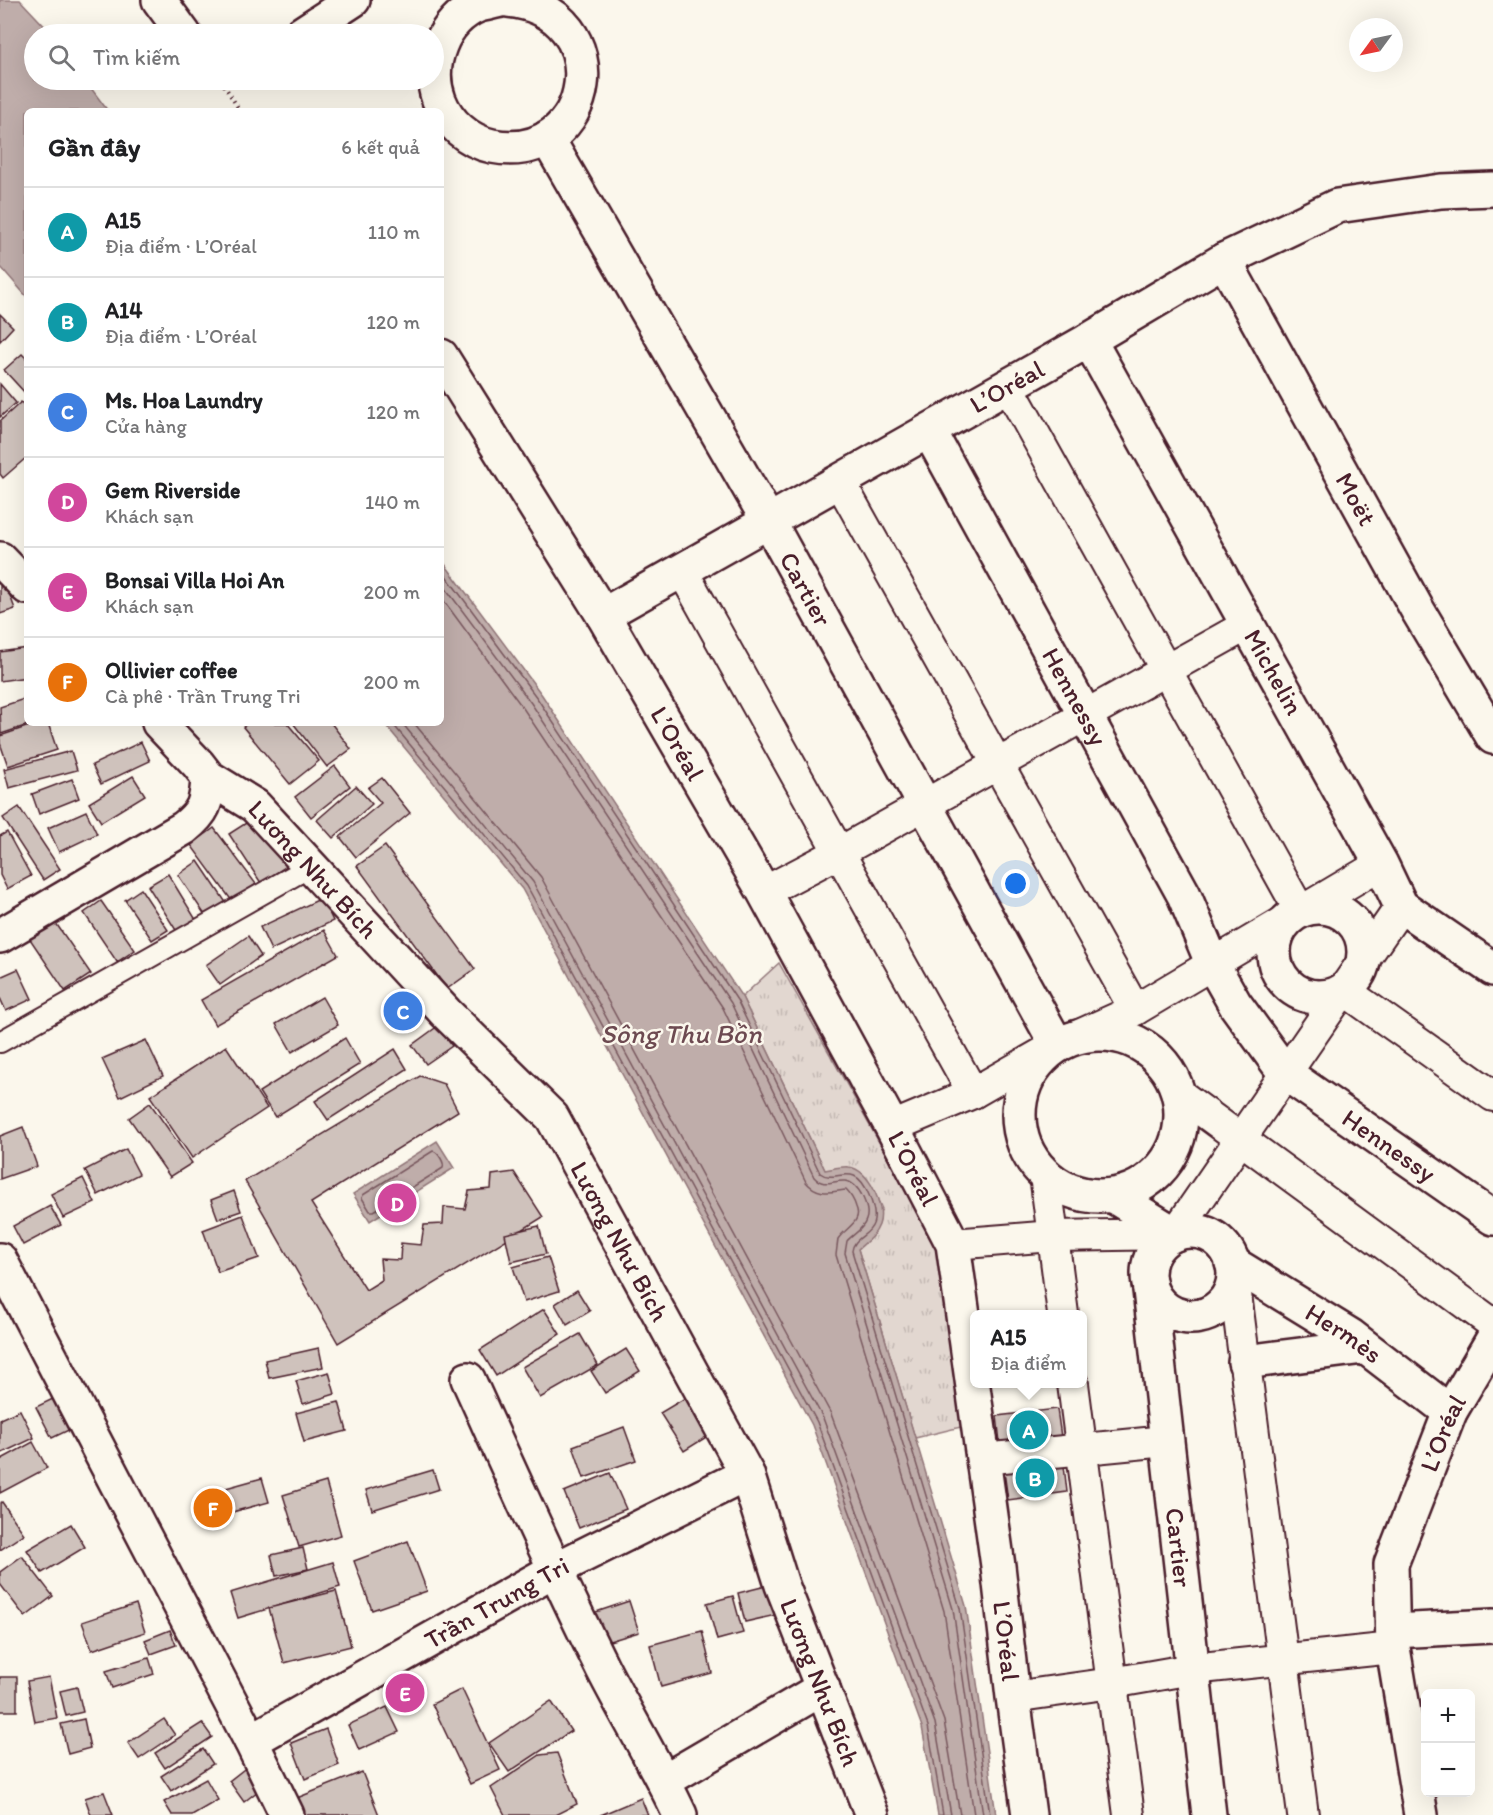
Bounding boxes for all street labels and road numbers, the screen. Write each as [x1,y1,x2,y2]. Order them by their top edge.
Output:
street label: L’Oréal [964,353,1050,420]
street label: Moët [1329,467,1384,531]
street label: Cartier [773,546,839,632]
street label: Michelin [1237,623,1311,721]
street label: Hennessy [1035,642,1115,751]
street label: L’Oréal [644,701,712,786]
street label: Lương Như Bích [241,793,385,945]
street label: Hennessy [1336,1102,1442,1189]
street label: L’Oréal [881,1125,946,1211]
street label: Lương Như Bích [563,1156,676,1327]
street label: Hermès [1300,1296,1389,1370]
street label: L’Oréal [1412,1388,1473,1476]
street label: Cartier [1159,1506,1199,1589]
street label: Trần Trung Tri [419,1549,574,1656]
street label: Lương Như Bích [773,1594,867,1771]
street label: L’Oréal [986,1599,1027,1683]

